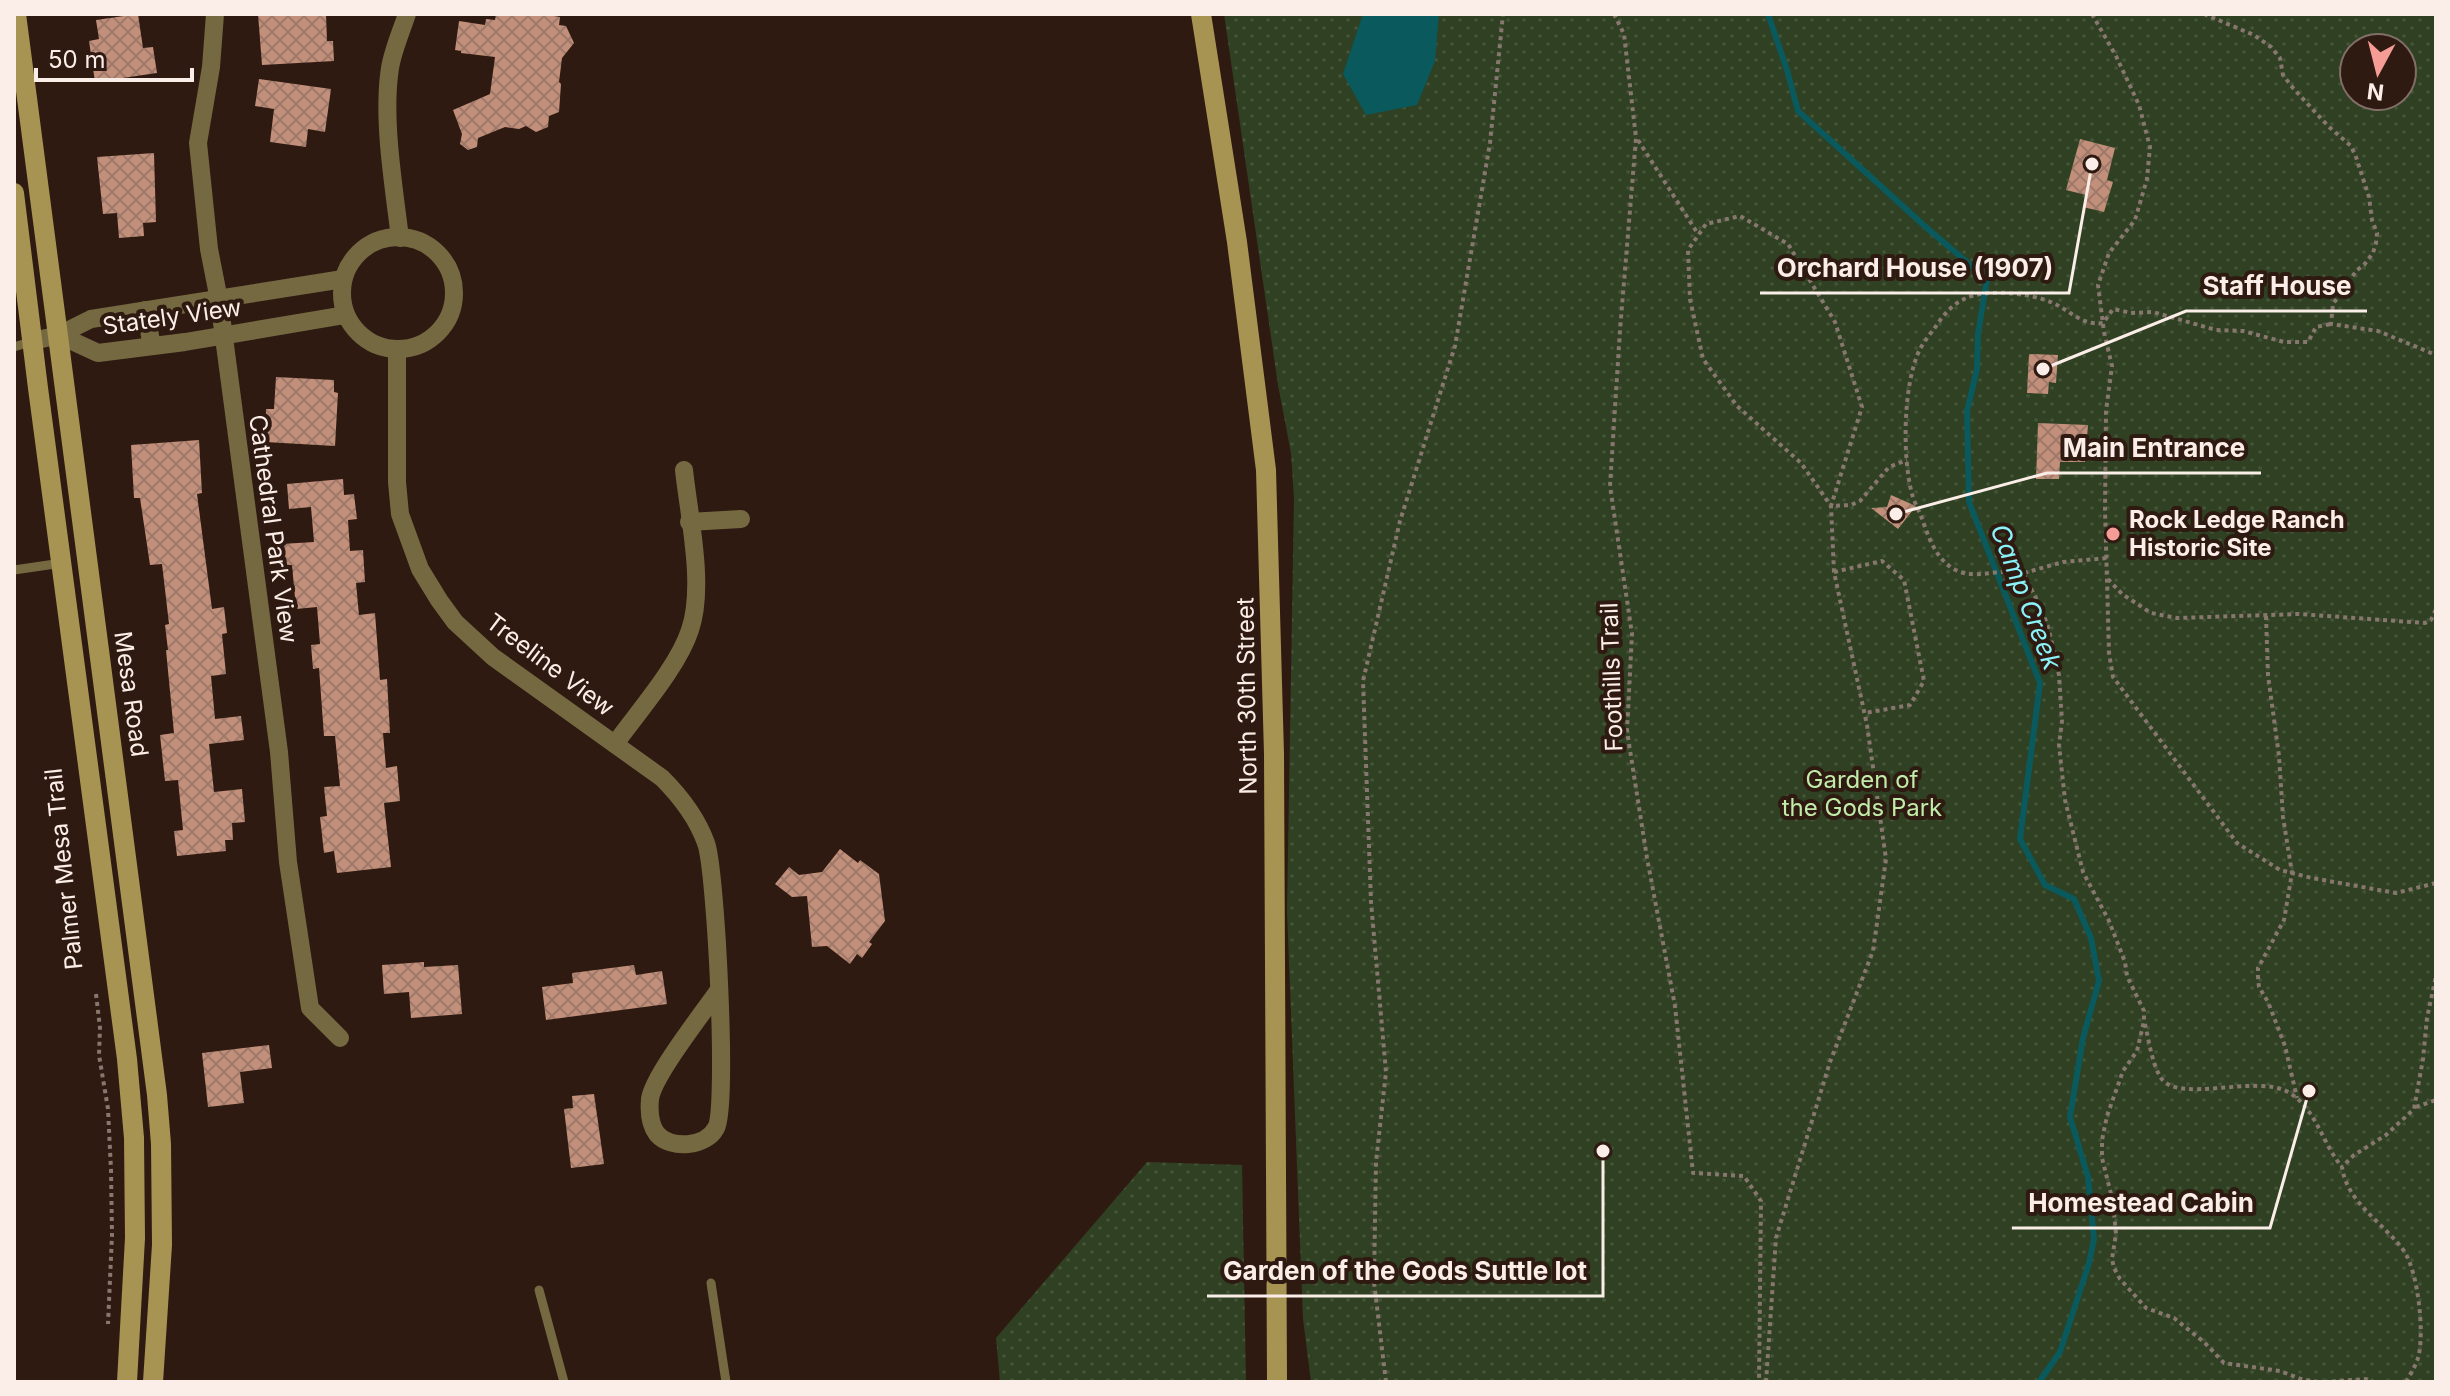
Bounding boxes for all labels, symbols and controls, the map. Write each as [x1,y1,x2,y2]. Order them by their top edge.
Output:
scale bar [36,32,192,82]
north arrow [2338,32,2418,112]
text: 50 m [48,45,106,74]
text: N [2366,78,2385,106]
callout: Orchard House (1907) [1760,243,2069,293]
text: Orchard House (1907) [1777,252,2053,283]
callout: Staff House [2186,261,2367,311]
text: Staff House [2202,270,2352,301]
street label: Stately View [100,292,243,341]
street label: Cathedral Park View [243,413,304,645]
callout: Main Entrance [2047,423,2261,473]
text: Main Entrance [2063,432,2245,463]
place label: Rock Ledge Ranch Historic Site [2129,505,2345,562]
water label: Camp Creek [1984,520,2069,675]
marker: Rock Ledge Ranch Historic Site [2104,525,2122,543]
street label: North 30th Street [1230,597,1263,795]
street label: Foothills Trail [1594,602,1629,752]
street label: Treeline View [481,607,620,722]
street label: Mesa Road [108,629,155,759]
park label: Garden of the Gods Park [1782,765,1942,822]
street label: Palmer Mesa Trail [39,767,88,971]
callout: Homestead Cabin [2012,1178,2270,1228]
text: Homestead Cabin [2028,1187,2254,1218]
callout: Garden of the Gods Suttle lot [1207,1246,1603,1296]
text: Garden of the Gods Suttle lot [1223,1255,1587,1286]

